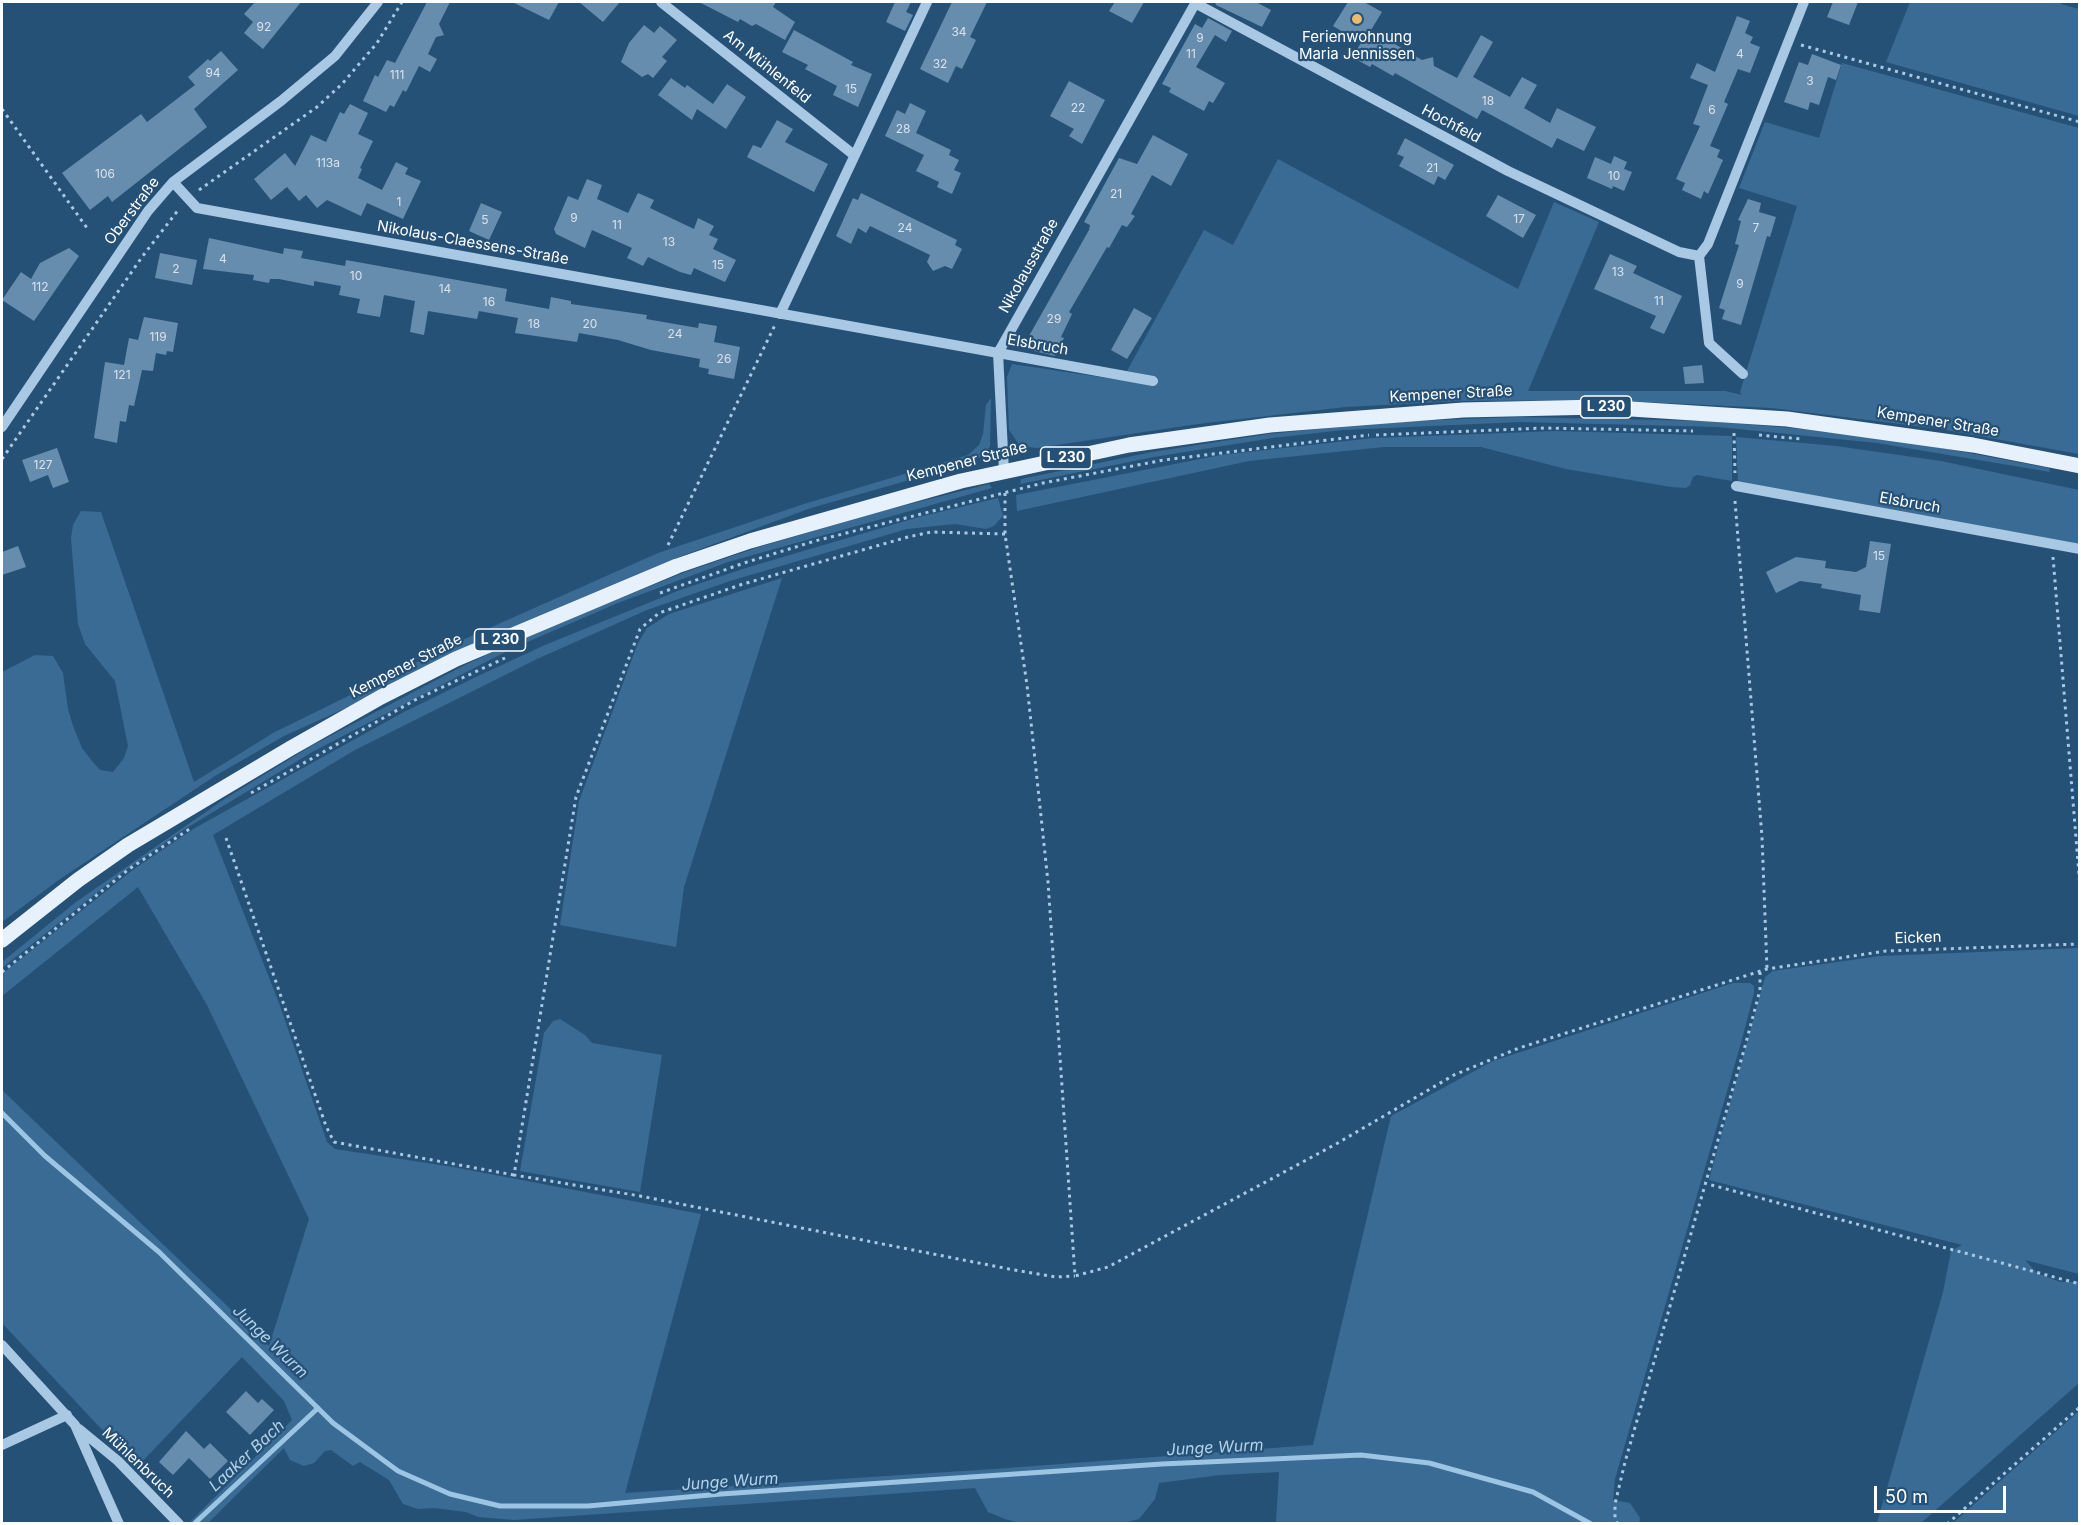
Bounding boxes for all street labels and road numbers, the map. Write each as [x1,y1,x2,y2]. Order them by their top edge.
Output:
street label: Am Mühlenfeld [720,26,814,108]
street label: Hochfeld [1418,101,1484,147]
street label: Oberstraße [101,174,163,248]
street label: Nikolausstraße [996,215,1062,317]
street label: Nikolaus-Claessens-Straße [376,217,570,269]
street label: Elsbruch [1006,331,1070,359]
street label: Kempener Straße [1389,382,1513,406]
road number: L 230 [1580,396,1632,418]
street label: Kempener Straße [1876,403,2000,441]
street label: Kempener Straße [905,438,1029,486]
road number: L 230 [1040,447,1092,469]
street label: Elsbruch [1878,489,1942,517]
road number: L 230 [474,629,526,651]
street label: Kempener Straße [347,630,465,702]
street label: Eicken [1894,928,1942,948]
street label: Mühlenbruch [98,1424,178,1502]

